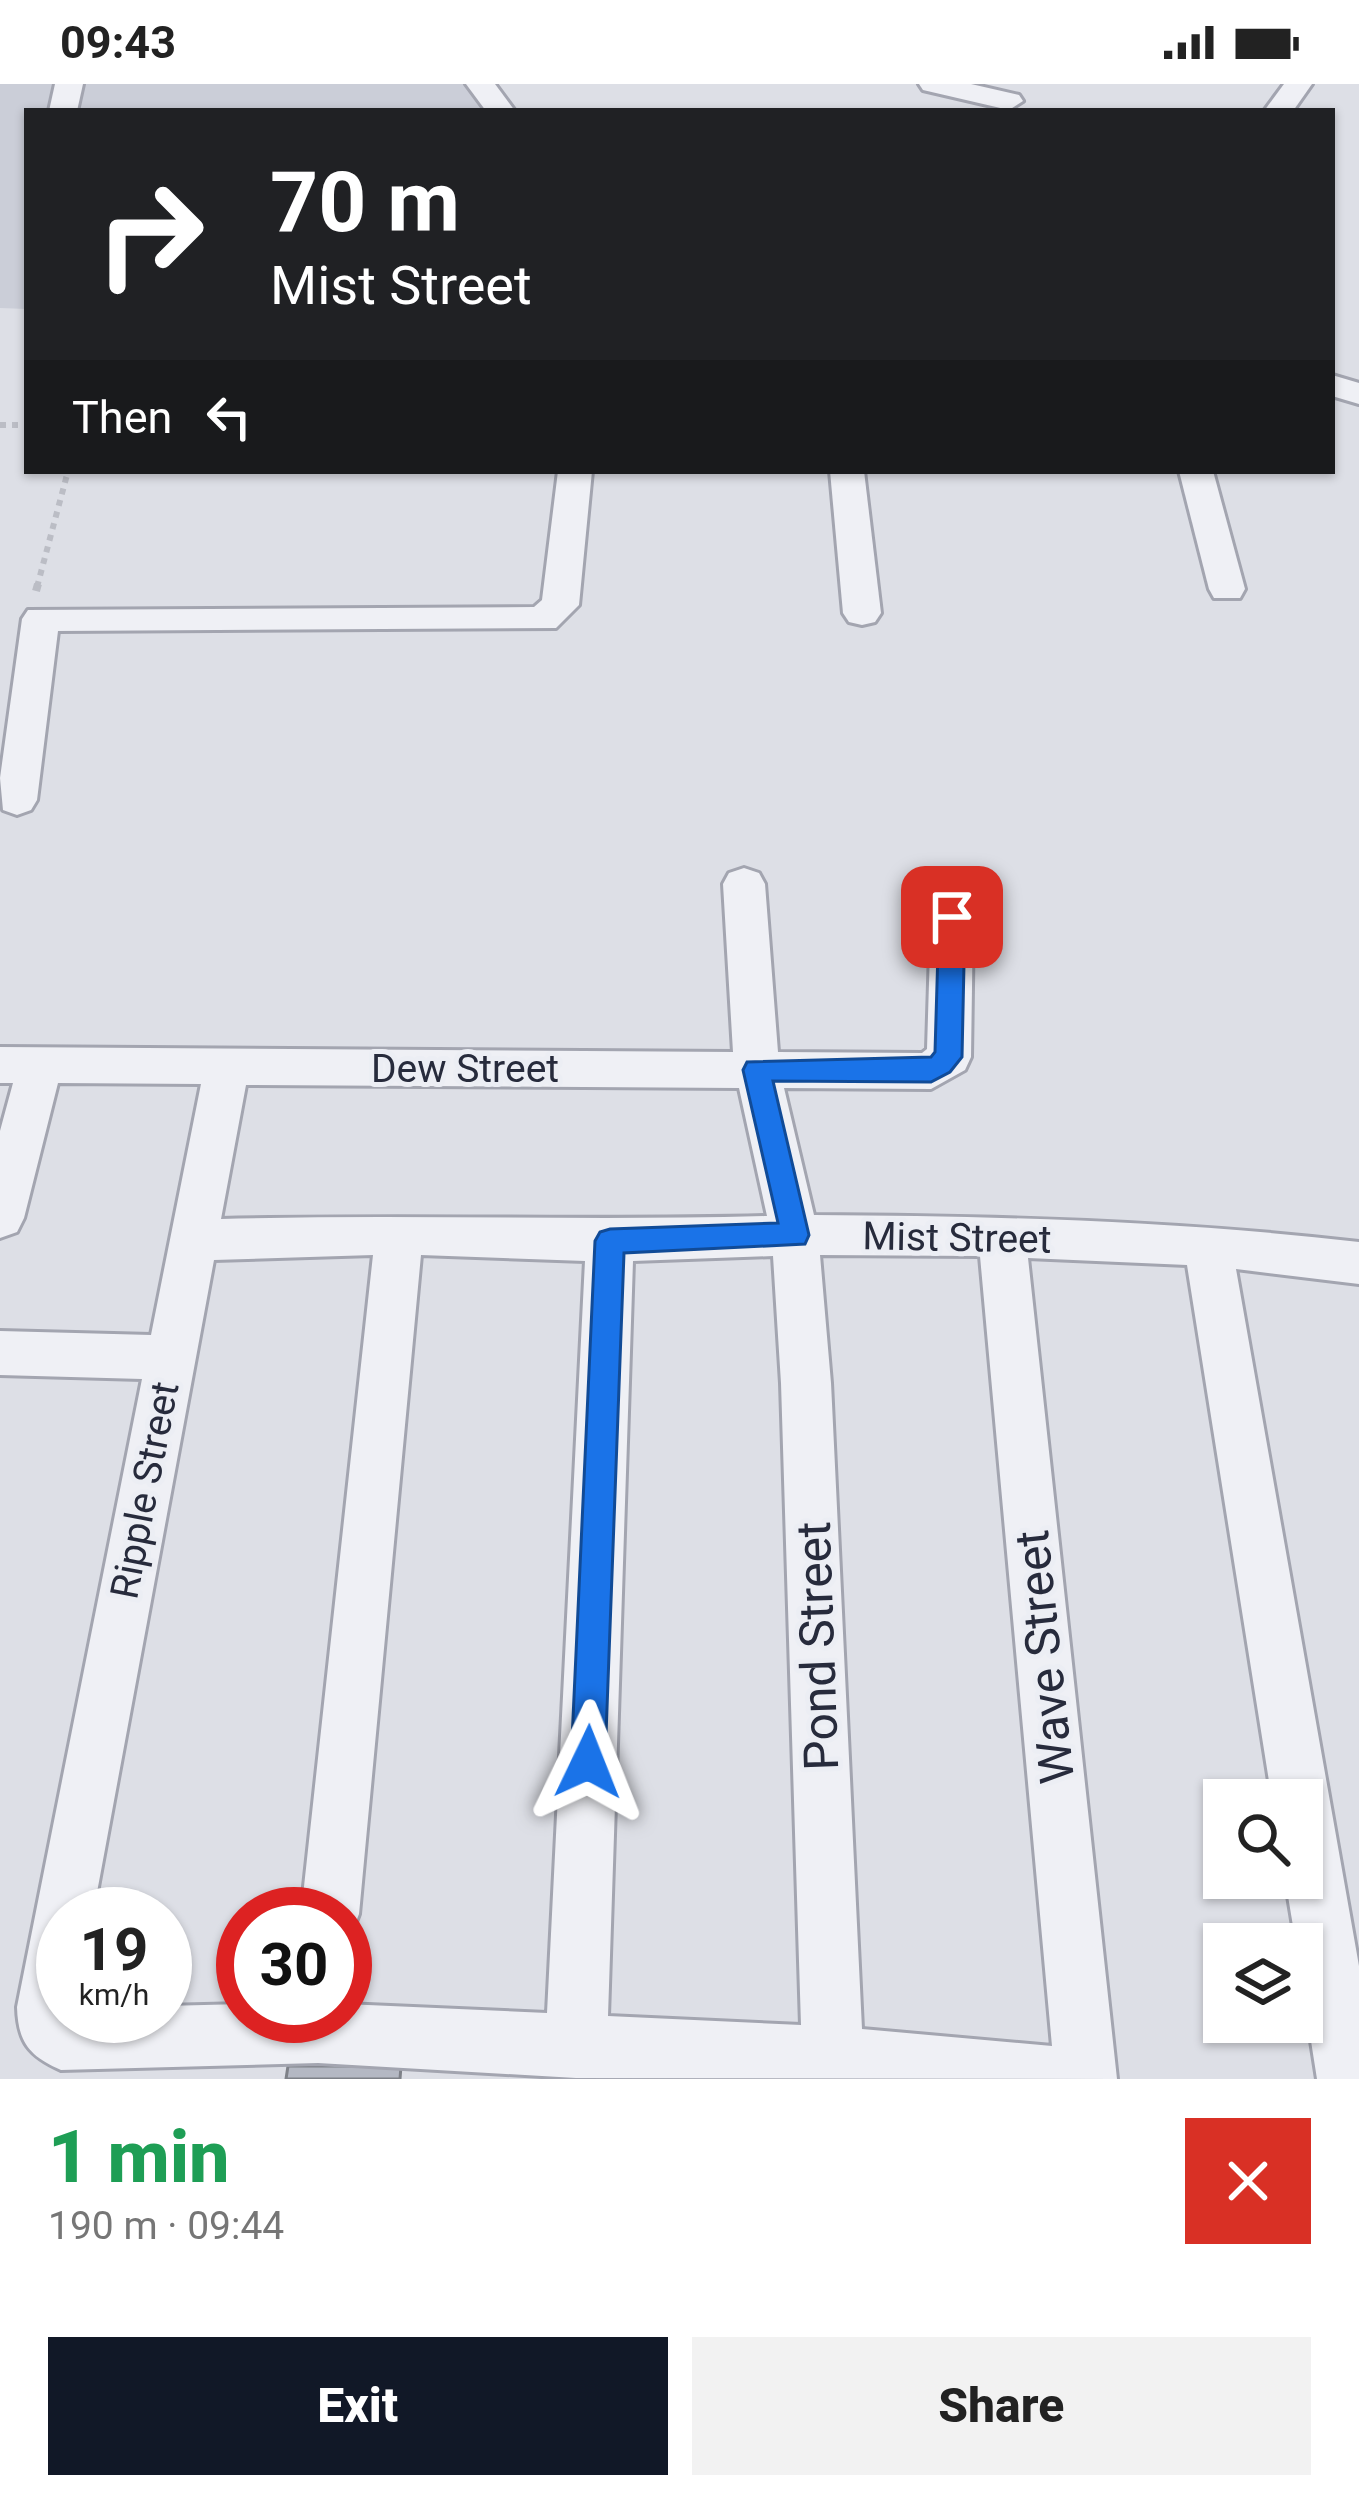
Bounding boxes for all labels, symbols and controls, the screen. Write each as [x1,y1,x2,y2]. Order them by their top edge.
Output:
text: 09:43 [60,16,176,69]
text: 70 m [270,153,460,252]
icon: right [72,156,228,312]
text: Mist Street [270,254,532,317]
icon: left [196,384,262,450]
text: Then [72,391,172,444]
pin [901,866,1003,968]
icon: arrive [919,884,985,950]
street label: Dew Street [371,1046,559,1092]
street label: Mist Street [862,1213,1052,1263]
street label: Ripple Street [101,1378,189,1603]
street label: Pond Street [785,1520,850,1772]
street label: Wave Street [1003,1527,1086,1786]
position arrow [525,1699,651,1825]
map controls [1203,1779,1323,2043]
button: search [1203,1779,1323,1899]
speed limit sign: 30 [216,1887,372,2043]
text: 19 [80,1914,148,1985]
button: layers [1203,1923,1323,2043]
text: km/h [79,1977,149,2012]
text: 1 min [48,2115,230,2200]
button: close [1185,2118,1311,2244]
text: 190 m · 09:44 [48,2203,284,2249]
button: Exit [48,2337,668,2475]
button: Share [692,2337,1311,2475]

